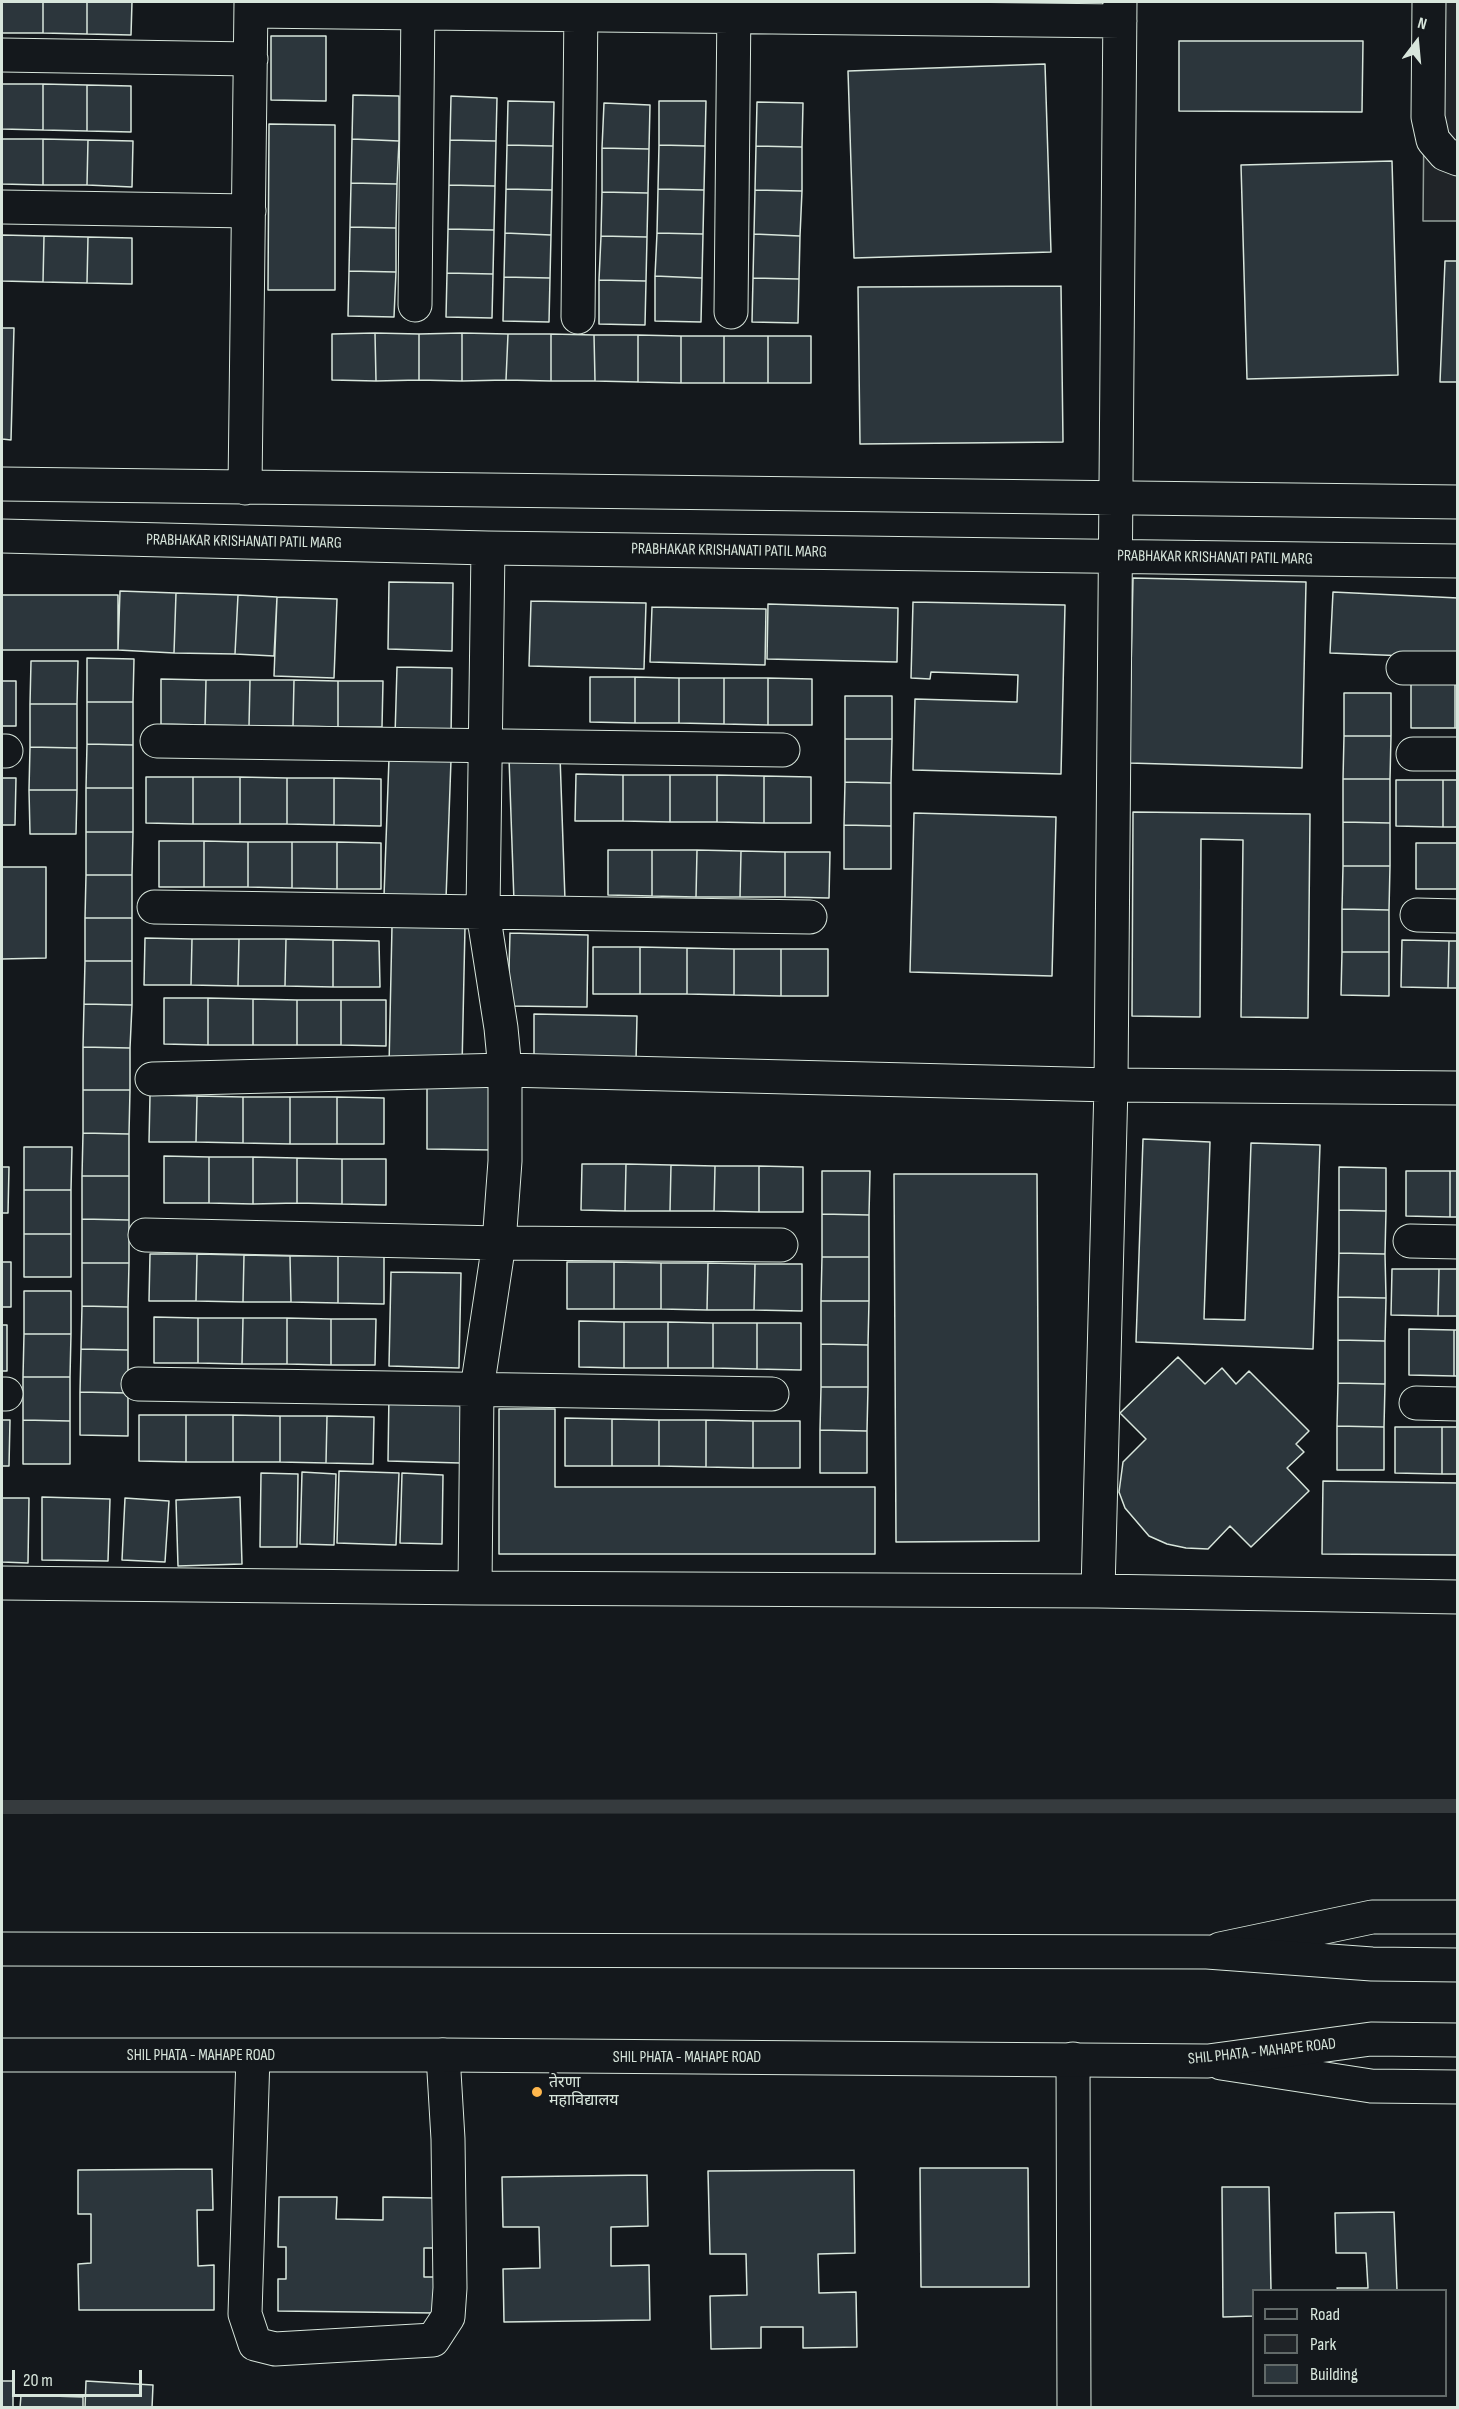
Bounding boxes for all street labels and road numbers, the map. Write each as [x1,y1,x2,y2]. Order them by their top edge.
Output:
street label: PRABHAKAR KRISHANATI PATIL MARG [146,531,342,553]
street label: PRABHAKAR KRISHANATI PATIL MARG [631,540,827,562]
street label: PRABHAKAR KRISHANATI PATIL MARG [1117,547,1313,569]
street label: SHIL PHATA - MAHAPE ROAD [1187,2035,1337,2069]
street label: SHIL PHATA - MAHAPE ROAD [127,2046,275,2066]
street label: SHIL PHATA - MAHAPE ROAD [613,2048,761,2068]

